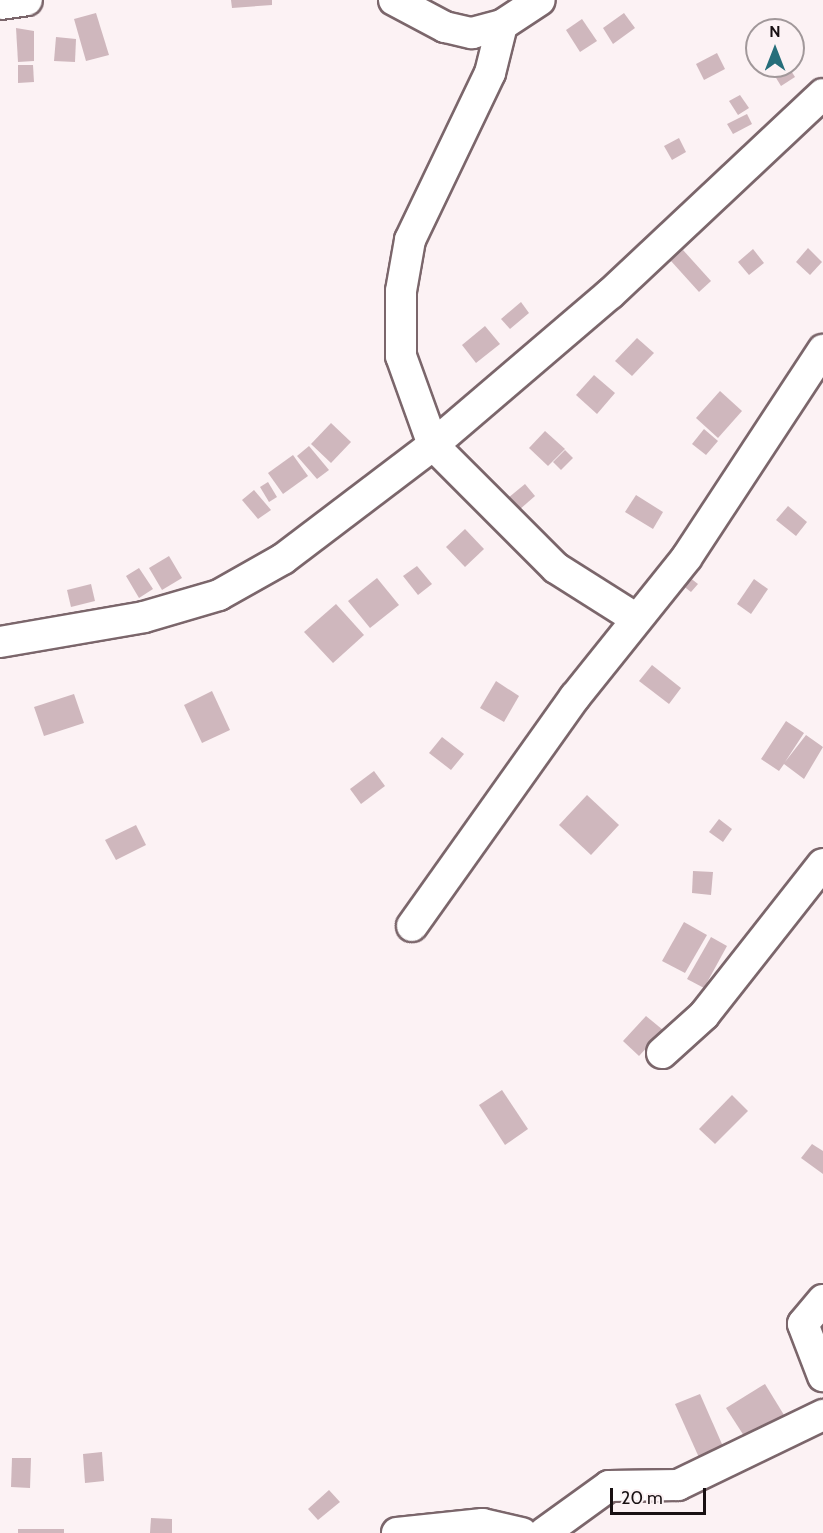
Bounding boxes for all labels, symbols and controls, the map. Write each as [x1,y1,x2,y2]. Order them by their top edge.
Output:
north arrow [745,18,805,78]
text: N [769,22,781,41]
scale bar [613,1476,709,1514]
text: 20 m [621,1487,663,1509]

